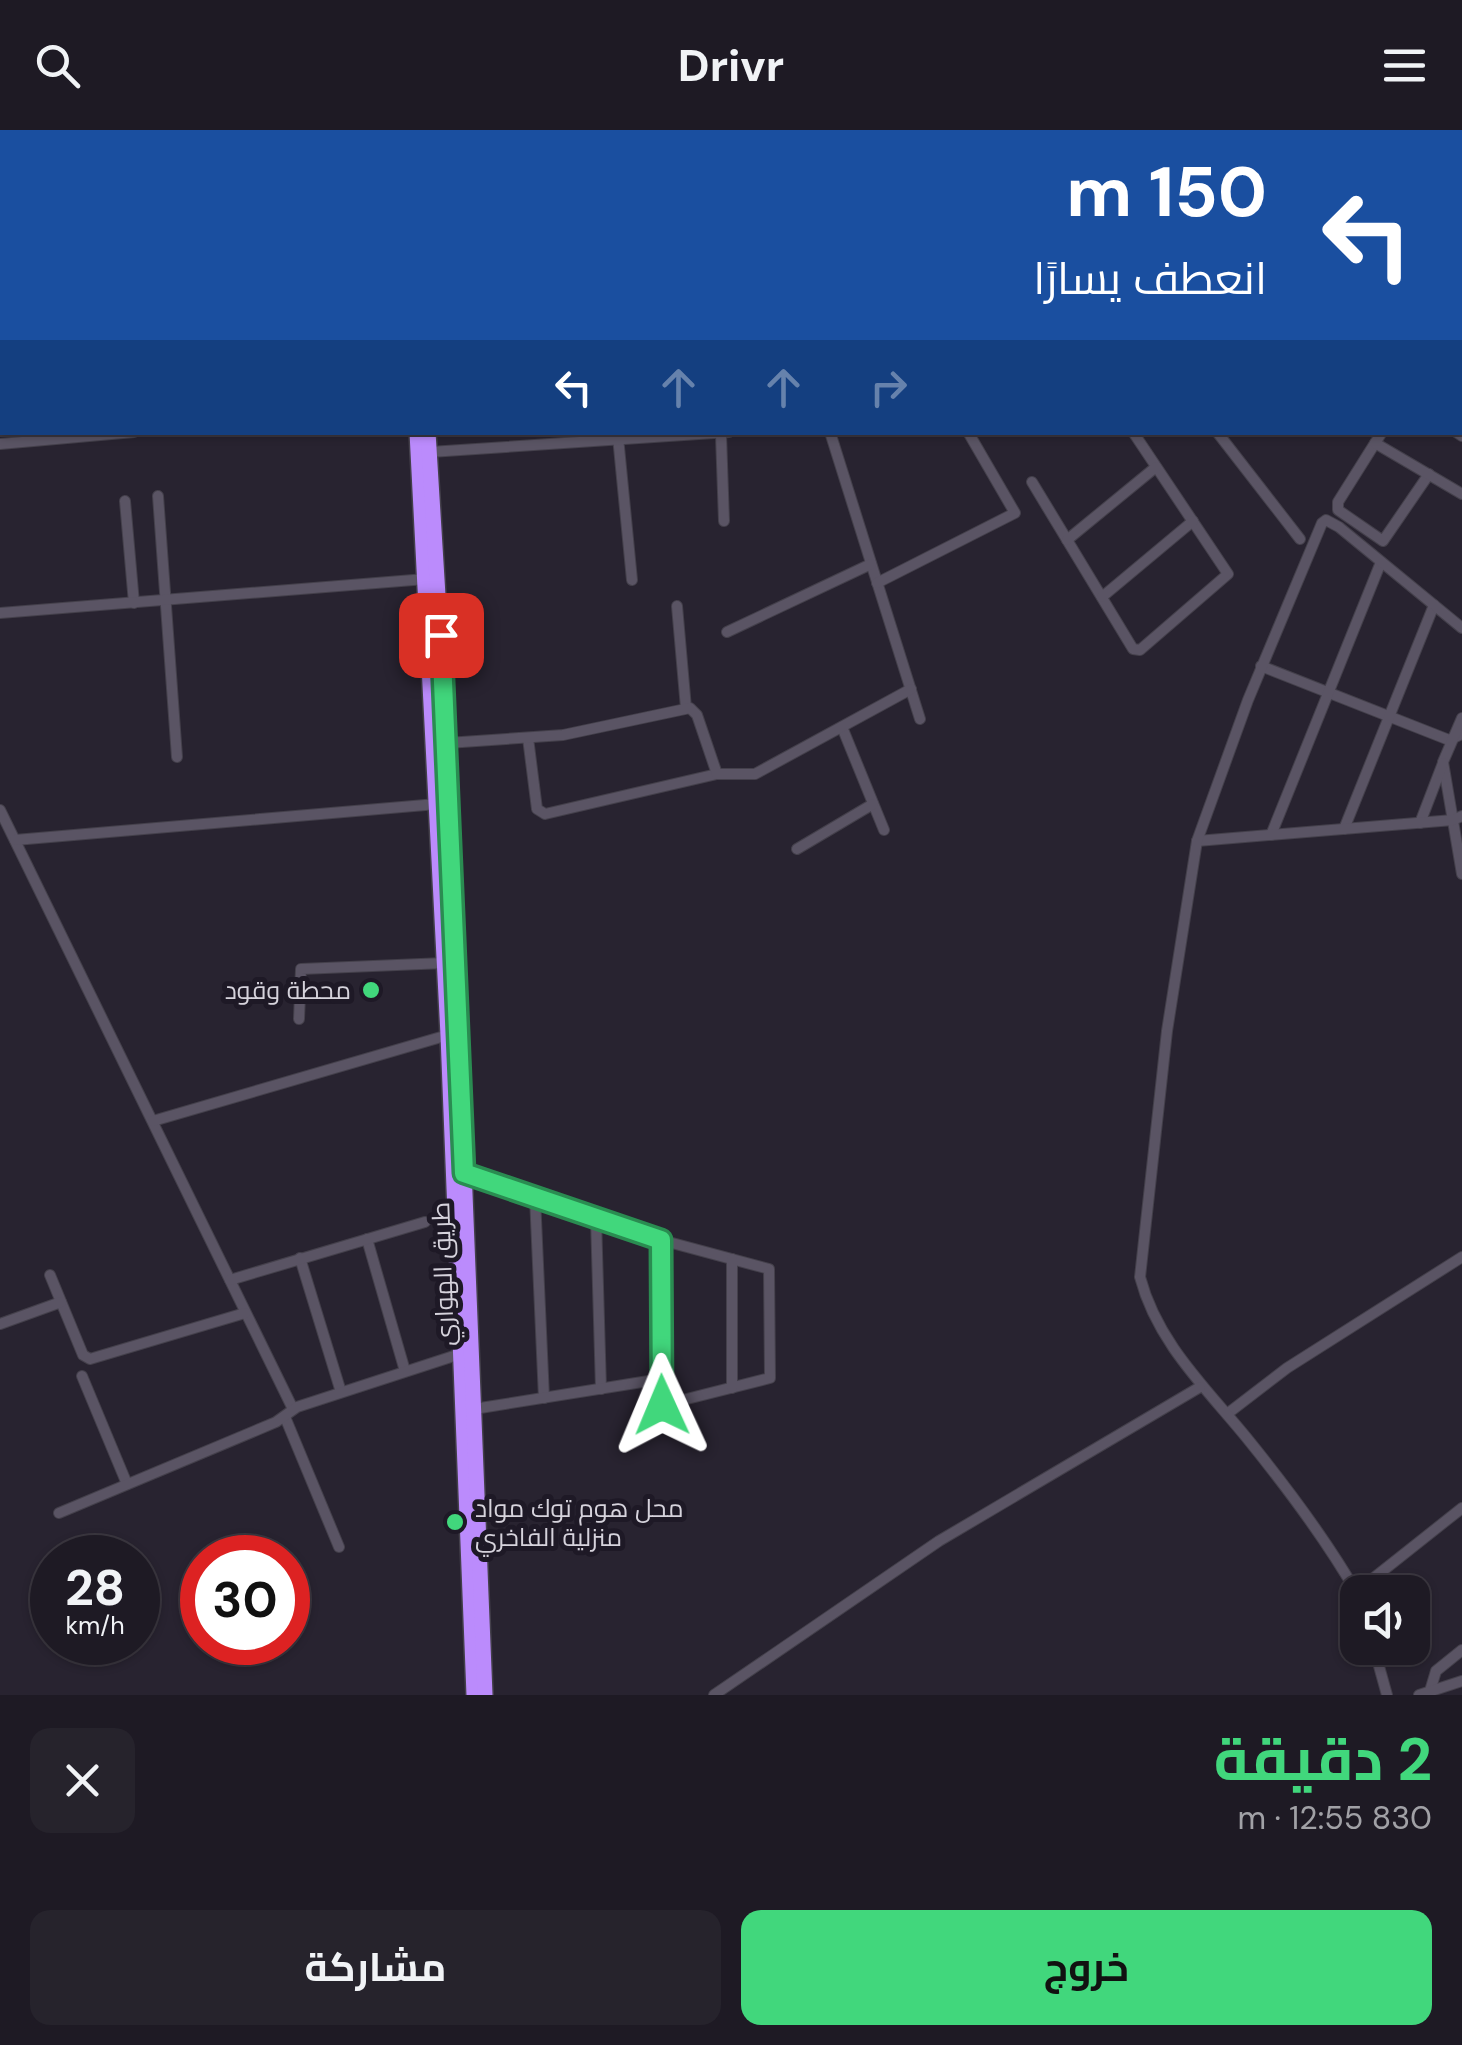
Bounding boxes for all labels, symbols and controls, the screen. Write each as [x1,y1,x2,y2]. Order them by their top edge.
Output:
text: Drivr [678,36,784,95]
icon: search [30,38,85,93]
icon: menu [1377,38,1432,93]
text: 150 m [1066,147,1267,238]
icon: left [1302,170,1432,300]
text: انعطف يسارًا [1033,249,1267,308]
icon: left [546,360,601,415]
icon: ahead [651,360,706,415]
icon: ahead [756,360,811,415]
icon: right [861,360,916,415]
pin [399,593,484,678]
icon: arrive [414,608,469,663]
place label: محطة وقود [225,974,351,1007]
marker: محطة وقود [360,979,382,1001]
street label: طريق الهواري [424,1201,465,1347]
position arrow [610,1353,714,1457]
place label: محل هوم توك مواد منزلية الفاخري [475,1492,684,1557]
marker: محل هوم توك مواد منزلية الفاخري [444,1511,466,1533]
speed limit sign: 30 [180,1535,310,1665]
text: 28 [65,1555,125,1621]
map controls [1340,1575,1430,1665]
button: sound [1340,1575,1430,1665]
text: km/h [65,1609,125,1642]
text: 2 دقيقة [1214,1720,1432,1799]
button: close [30,1728,135,1833]
text: 830 m · 12:55 [1237,1797,1432,1839]
button: مشاركة [30,1910,721,2025]
button: خروج [741,1910,1432,2025]

